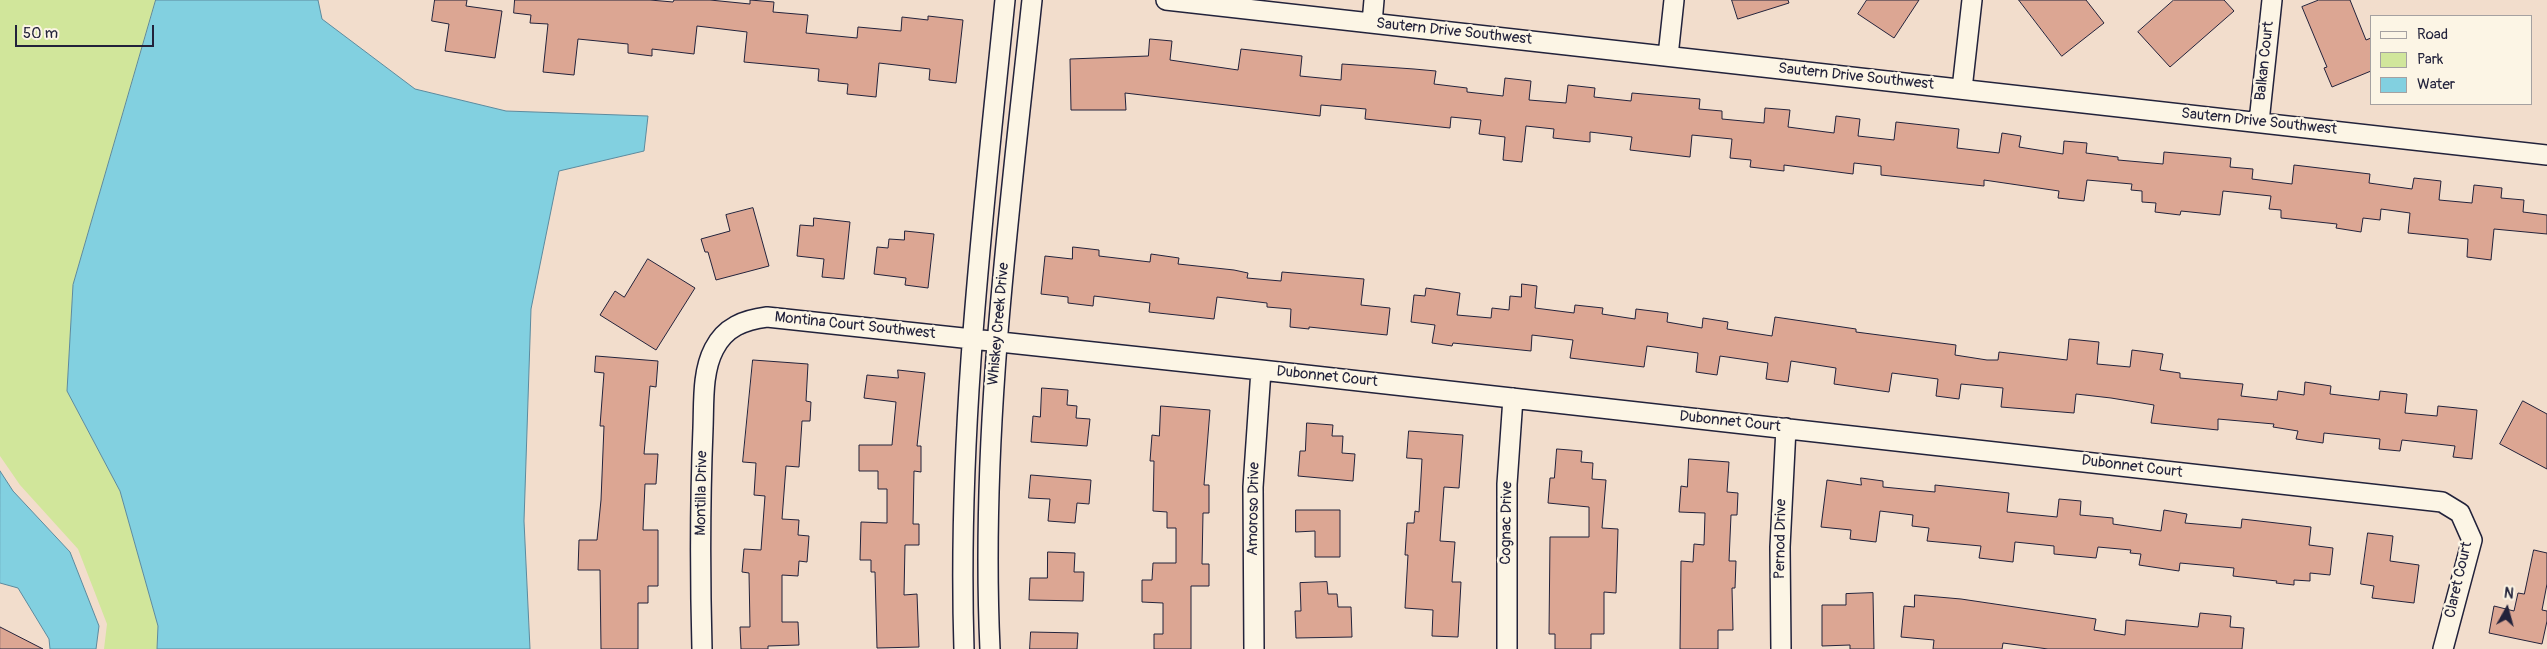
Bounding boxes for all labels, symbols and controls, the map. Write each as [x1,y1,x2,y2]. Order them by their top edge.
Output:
scale bar [18,15,156,47]
street label: Sautern Drive Southwest [1375,15,1533,49]
legend [2370,15,2532,105]
street label: Balkan Court [2252,20,2278,102]
text: 50 m [23,24,58,43]
text: Road [2417,25,2448,44]
text: Park [2417,50,2443,69]
street label: Sautern Drive Southwest [1777,60,1935,94]
text: Water [2417,75,2455,94]
street label: Sautern Drive Southwest [2180,105,2338,139]
street label: Whiskey Creek Drive [985,262,1013,386]
street label: Montina Court Southwest [774,309,936,343]
street label: Dubonnet Court [1275,363,1379,391]
street label: Dubonnet Court [1678,408,1782,436]
street label: Montilla Drive [692,450,712,536]
street label: Dubonnet Court [2080,452,2184,482]
street label: Amoroso Drive [1244,462,1264,556]
street label: Cognac Drive [1497,481,1517,565]
street label: Pernod Drive [1771,499,1791,579]
street label: Claret Court [2441,540,2477,620]
north arrow [2482,584,2532,634]
text: N [2503,585,2515,603]

